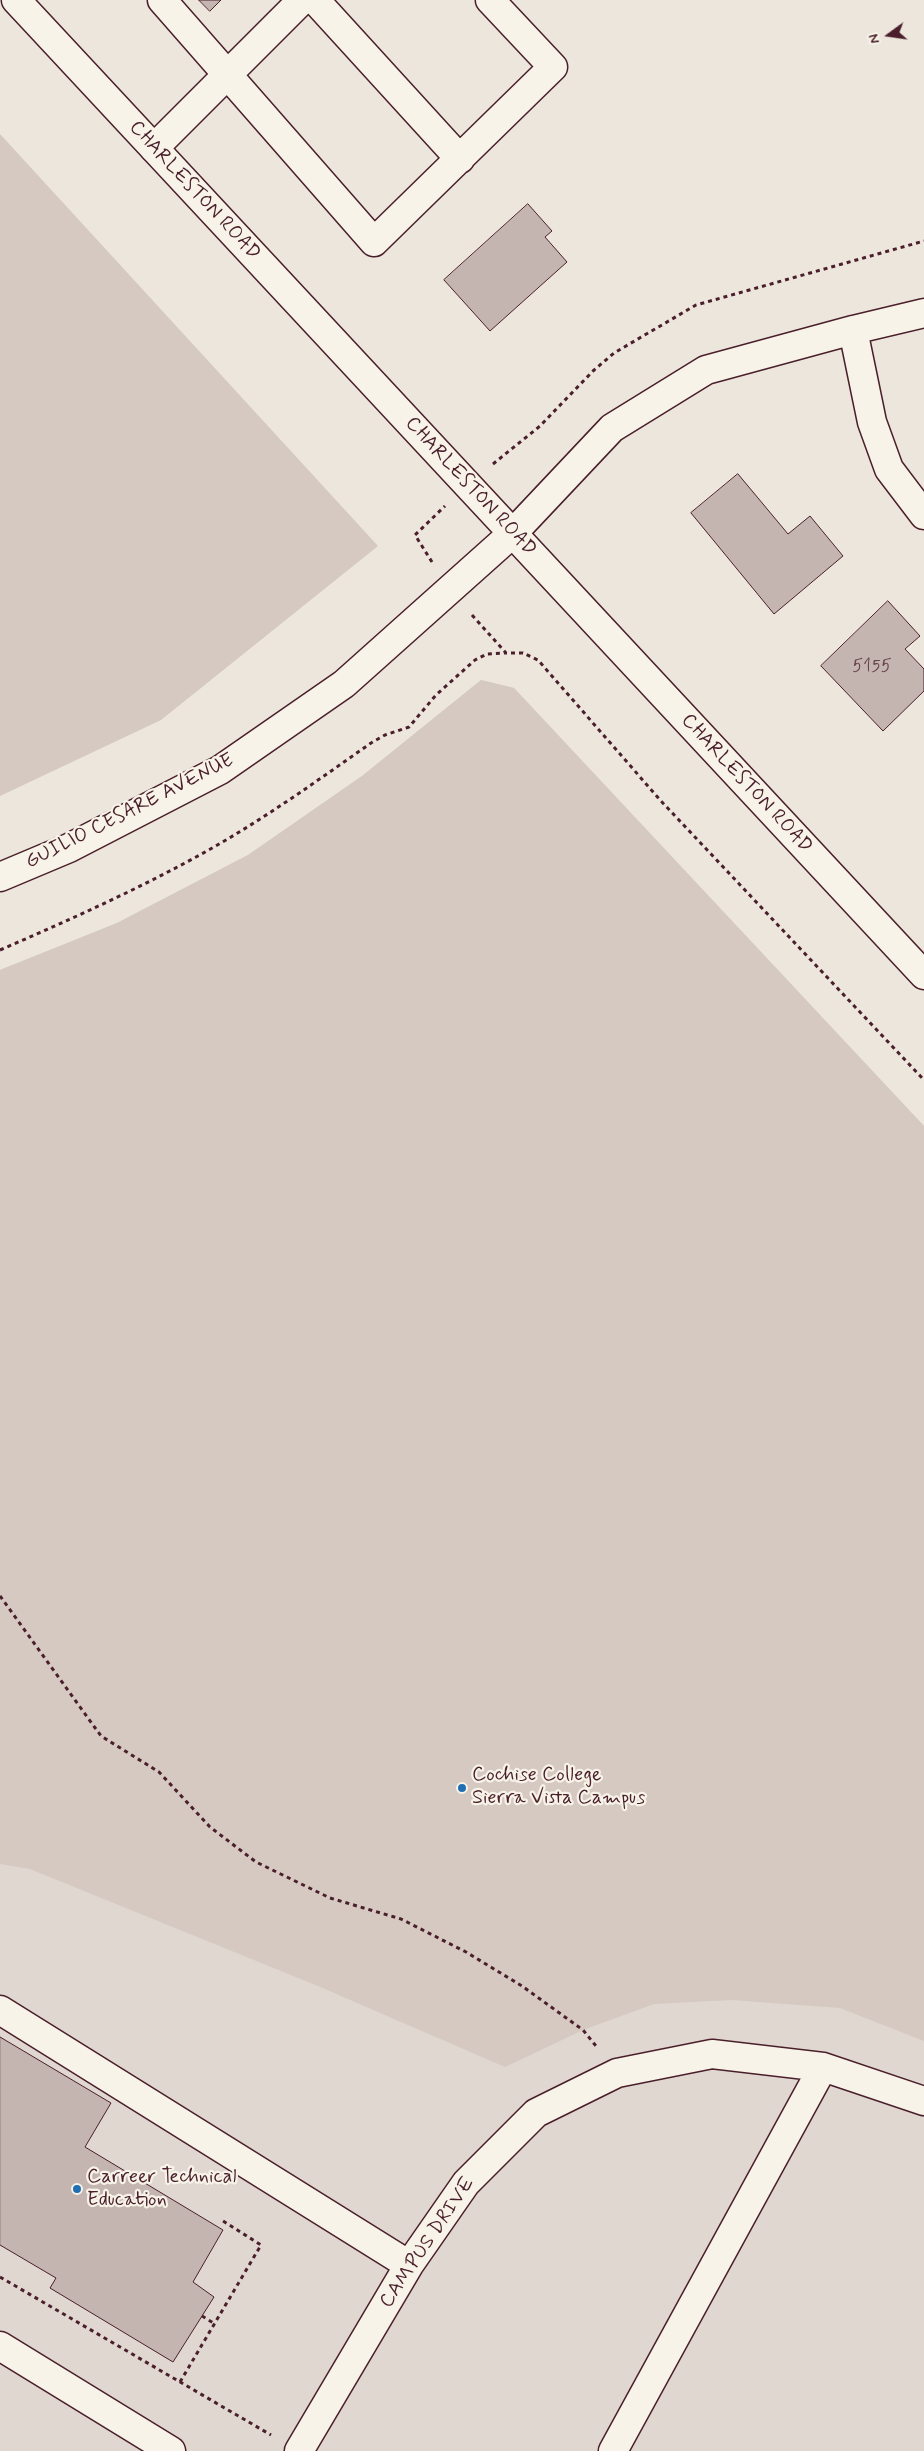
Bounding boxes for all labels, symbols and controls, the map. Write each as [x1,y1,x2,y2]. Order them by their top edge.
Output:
north arrow [864,10,914,60]
text: N [865,32,884,45]
street label: CHARLESTON ROAD [123,116,265,266]
street label: CHARLESTON ROAD [399,412,541,562]
house number: 5155 [852,656,892,678]
street label: CHARLESTON ROAD [675,709,817,859]
street label: GUILIO CESARE AVENUE [22,749,238,875]
place label: Cochise College Sierra Vista Campus [472,1764,645,1811]
marker: Cochise College Sierra Vista Campus [456,1782,468,1794]
place label: Carreer Technical Education [87,2166,236,2213]
street label: CAMPUS DRIVE [375,2173,481,2313]
marker: Carreer Technical Education [71,2183,83,2195]

